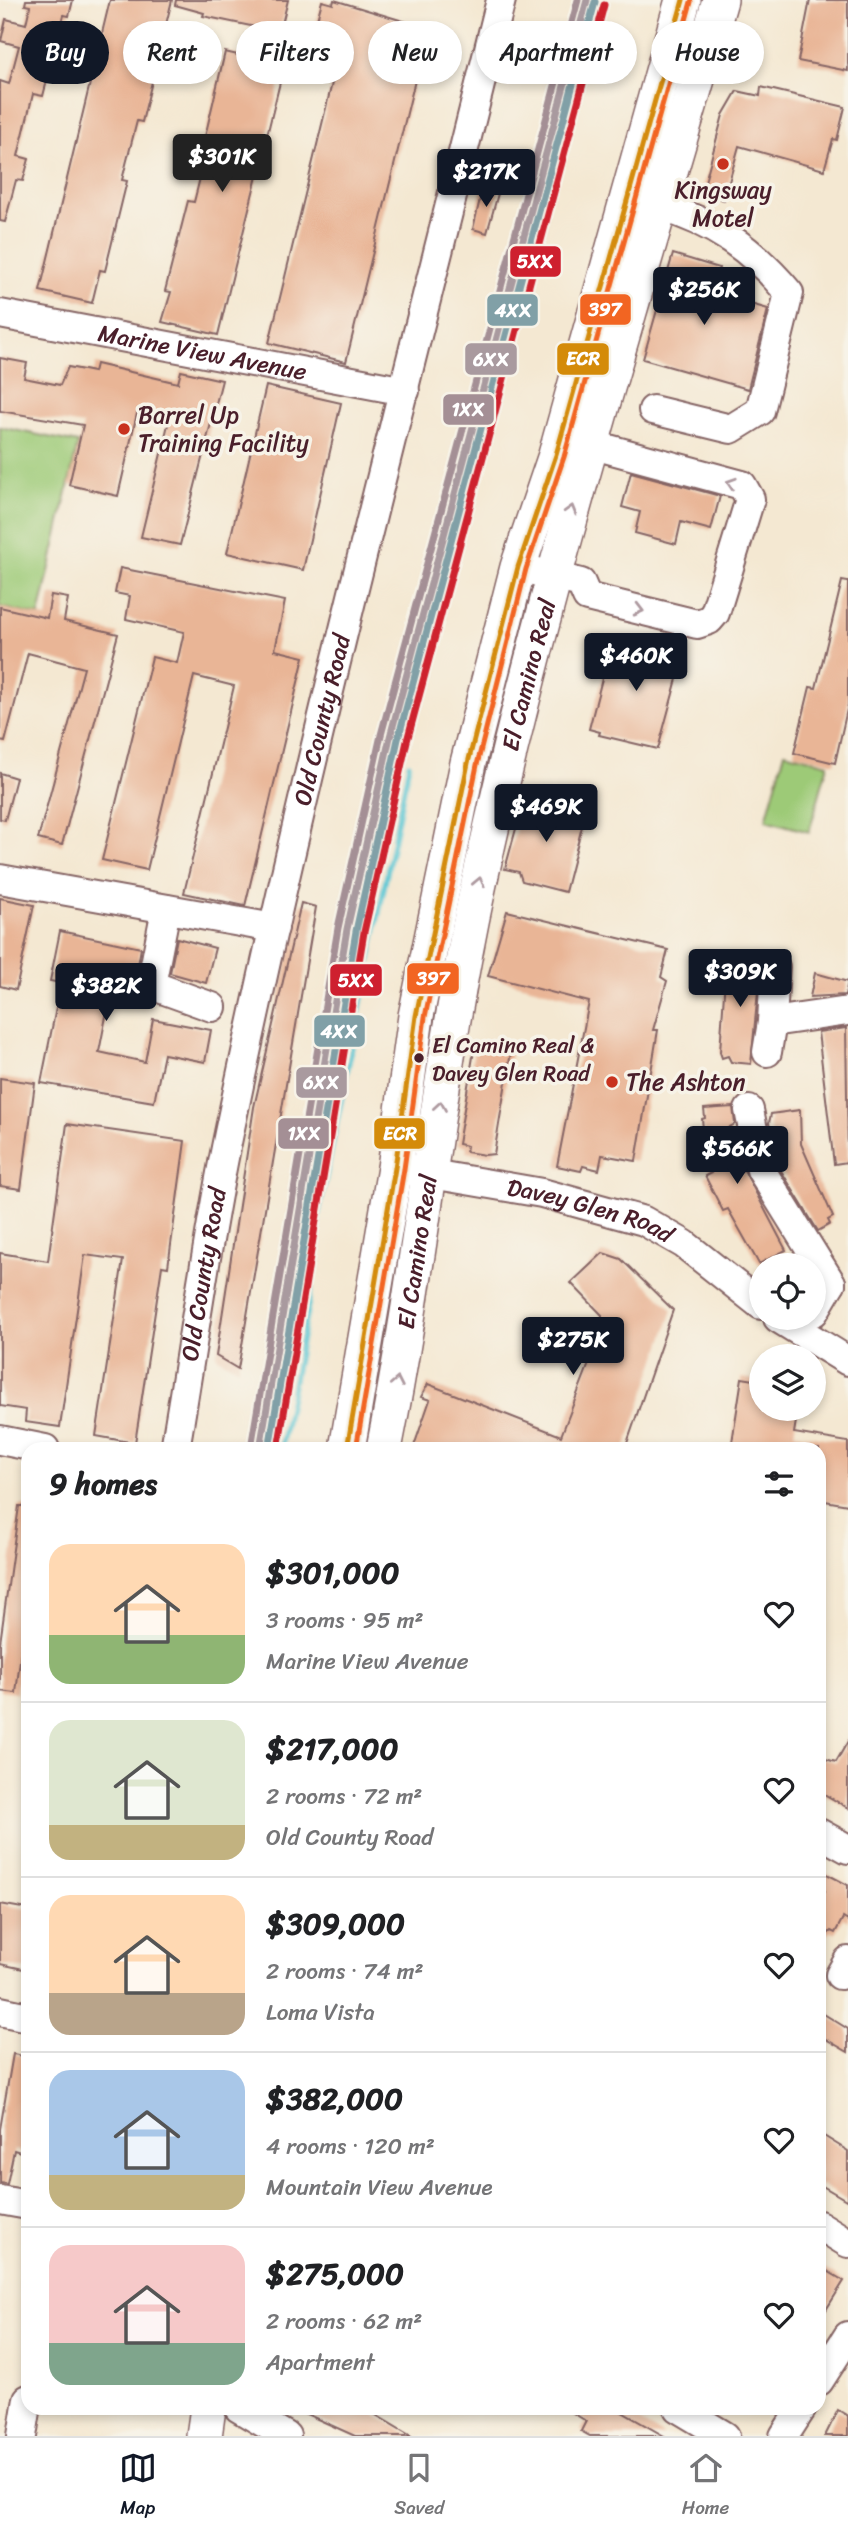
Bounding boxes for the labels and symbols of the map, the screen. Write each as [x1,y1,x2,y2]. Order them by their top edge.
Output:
pin: $301K [173,134,271,194]
pin: $217K [437,150,535,209]
marker: Kingsway Motel [715,156,731,172]
place label: Kingsway Motel [674,169,772,239]
line badge: 5XX [509,245,562,278]
text: 5XX [517,245,554,278]
pin: $256K [655,268,753,327]
line badge: 4XX [486,293,539,327]
line badge: 397 [579,293,632,326]
text: 397 [588,293,624,326]
text: 4XX [494,294,532,327]
street label: Marine View Avenue [95,312,310,393]
line badge: 6XX [464,342,518,376]
line badge: ECR [556,342,610,376]
text: ECR [566,342,600,375]
text: 6XX [472,343,509,376]
line badge: 1XX [442,393,495,426]
text: 1XX [451,393,485,426]
place label: Barrel Up Training Facility [138,394,309,464]
marker: Barrel Up Training Facility [116,421,132,437]
one-way arrow [726,476,738,491]
one-way arrow [562,505,577,517]
street label: El Camino Real [489,593,569,755]
one-way arrow [633,602,645,616]
street label: Old County Road [281,629,363,810]
pin: $460K [587,634,685,693]
pin: $469K [497,784,595,844]
one-way arrow [471,876,486,888]
pin: $309K [691,950,789,1009]
line badge: 397 [406,962,460,995]
text: 397 [416,962,452,995]
line badge: 5XX [329,963,383,997]
pin: $382K [57,964,155,1023]
text: 5XX [338,964,375,997]
line badge: 4XX [313,1014,366,1048]
text: 4XX [320,1015,358,1048]
place label: El Camino Real & Davey Glen Road [432,1026,594,1093]
marker: El Camino Real & Davey Glen Road [412,1051,426,1065]
place label: The Ashton [626,1061,746,1103]
line badge: 6XX [295,1066,348,1099]
text: 6XX [302,1066,339,1099]
marker: The Ashton [604,1074,620,1090]
one-way arrow [432,1100,447,1112]
line badge: 1XX [277,1117,330,1150]
text: 1XX [287,1117,321,1150]
line badge: ECR [373,1117,426,1150]
text: ECR [383,1117,417,1150]
pin: $566K [688,1126,786,1186]
street label: Davey Glen Road [504,1166,683,1256]
street label: El Camino Real [385,1171,450,1332]
street label: Old County Road [169,1183,239,1364]
pin: $275K [524,1318,622,1377]
one-way arrow [389,1376,404,1388]

